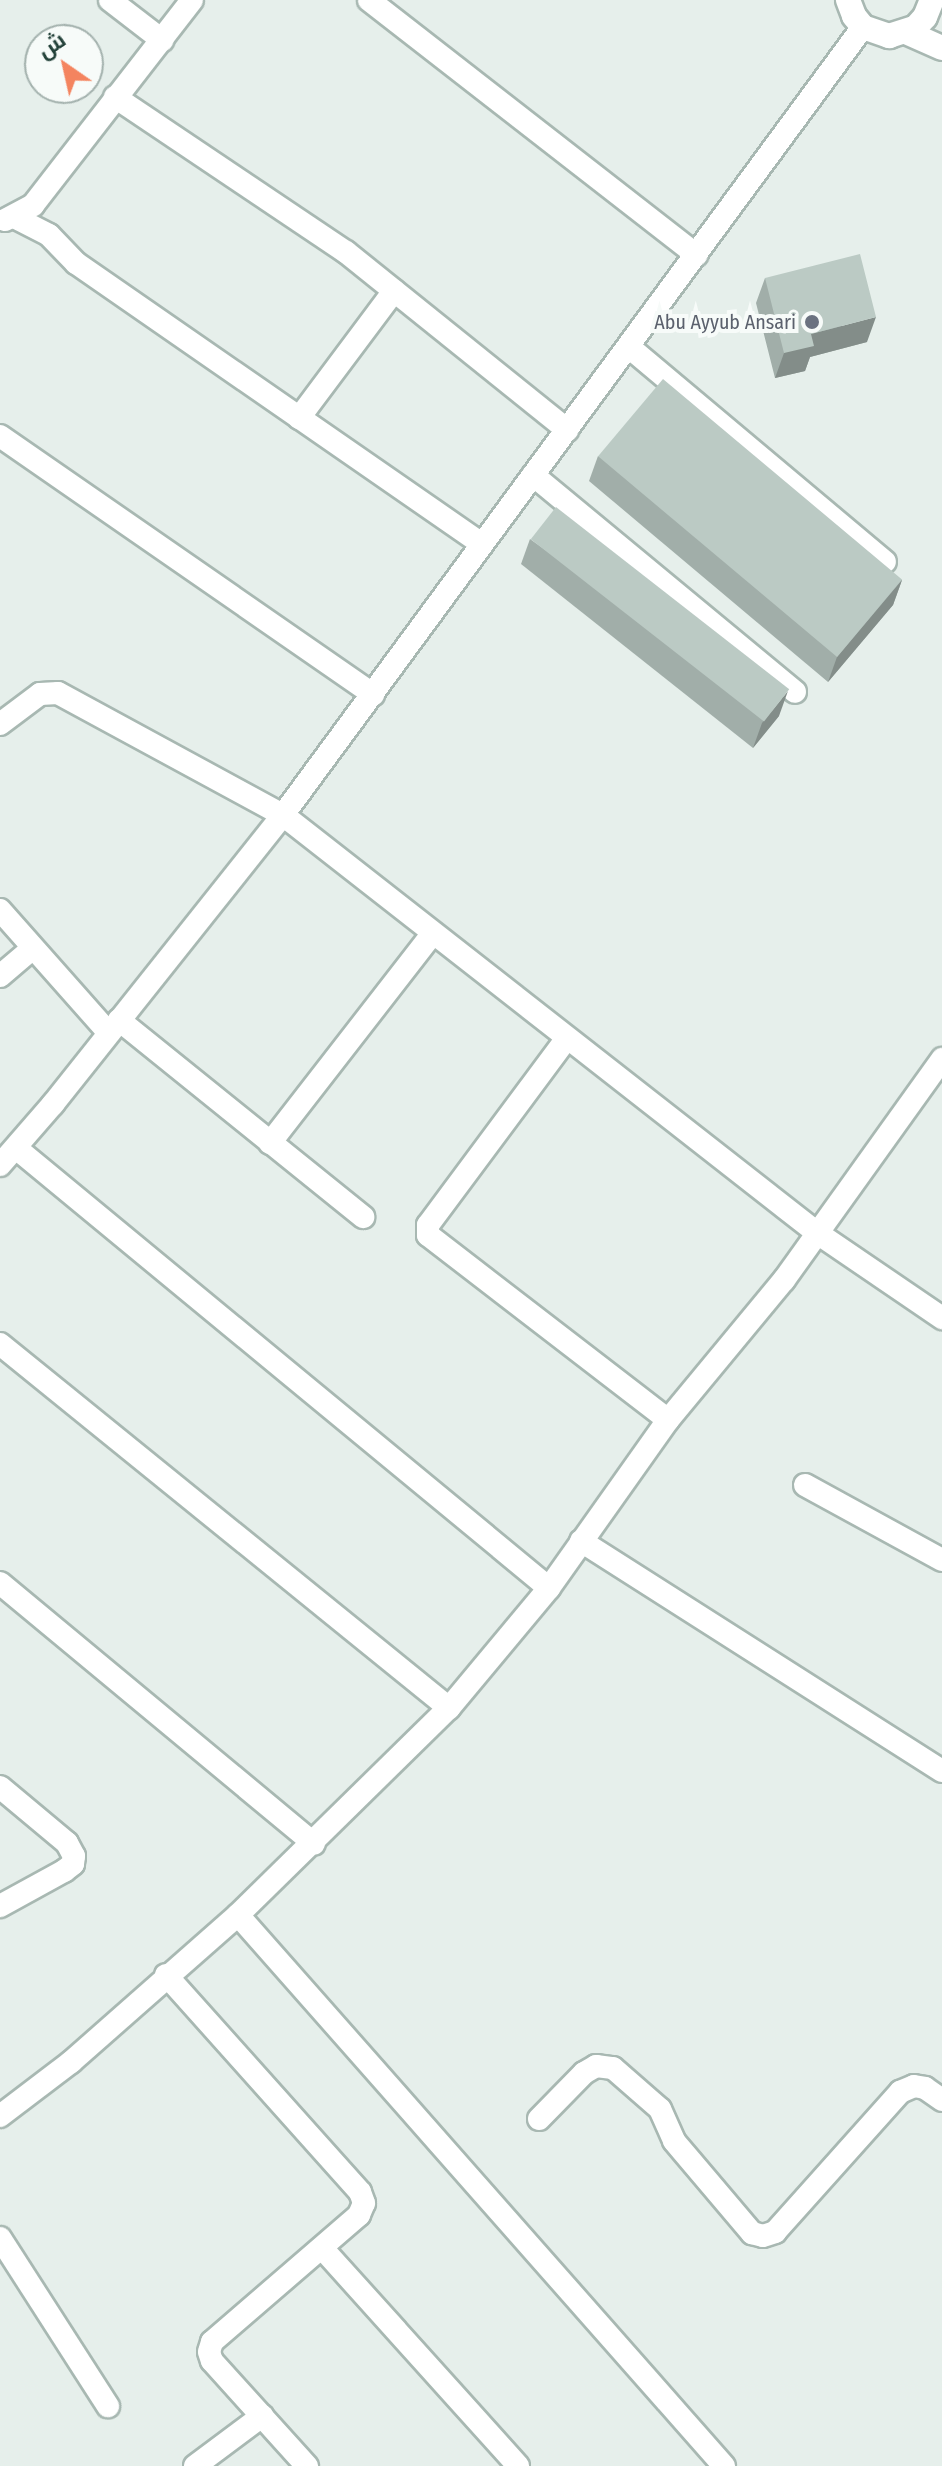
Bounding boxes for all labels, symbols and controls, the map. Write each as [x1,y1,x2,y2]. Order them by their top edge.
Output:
north arrow [24,24,104,104]
text: ش [32,26,71,64]
place label: Abu Ayyub Ansari [654,310,796,334]
marker: Abu Ayyub Ansari [803,313,821,331]

